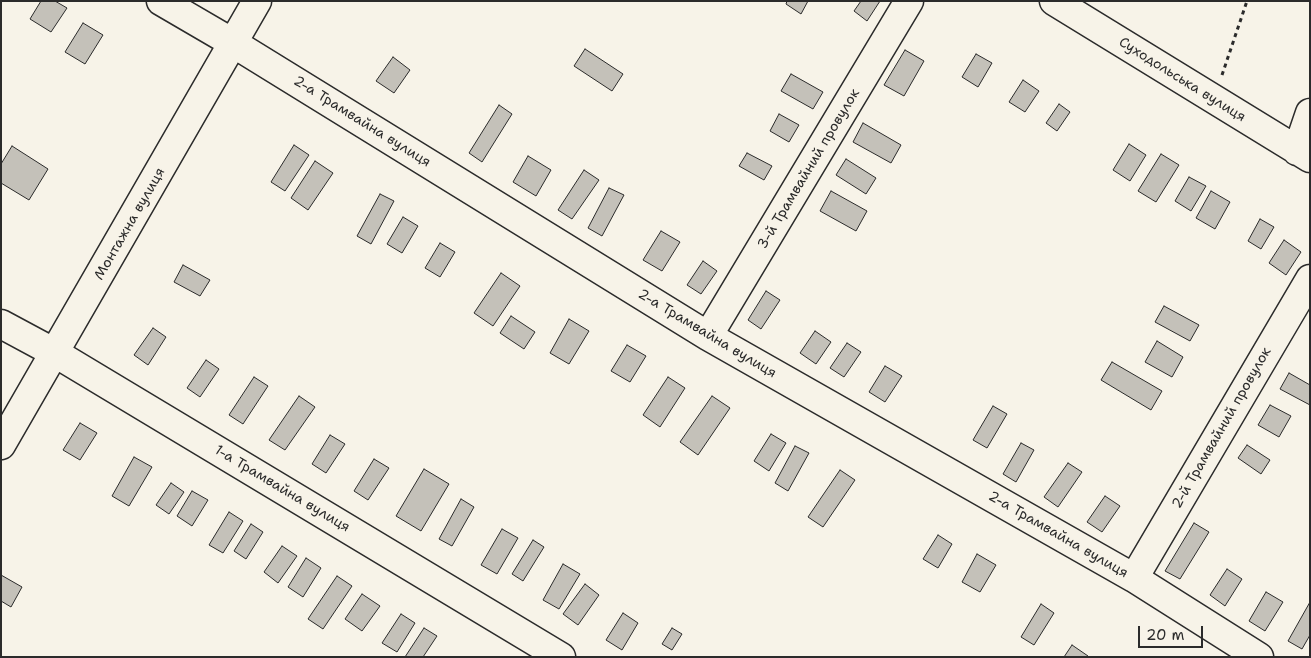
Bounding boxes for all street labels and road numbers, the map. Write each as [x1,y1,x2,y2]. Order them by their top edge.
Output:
street label: Суходольська вулиця [1115,34,1249,126]
street label: 2-а Трамвайна вулиця [290,73,434,171]
street label: 3-й Трамвайний провулок [754,86,864,252]
street label: Монтажна вулиця [91,165,169,283]
street label: 2-а Трамвайна вулиця [635,286,779,382]
street label: 2-й Трамвайний провулок [1169,344,1275,512]
street label: 1-а Трамвайна вулиця [211,442,353,536]
street label: 2-а Трамвайна вулиця [985,488,1131,582]

